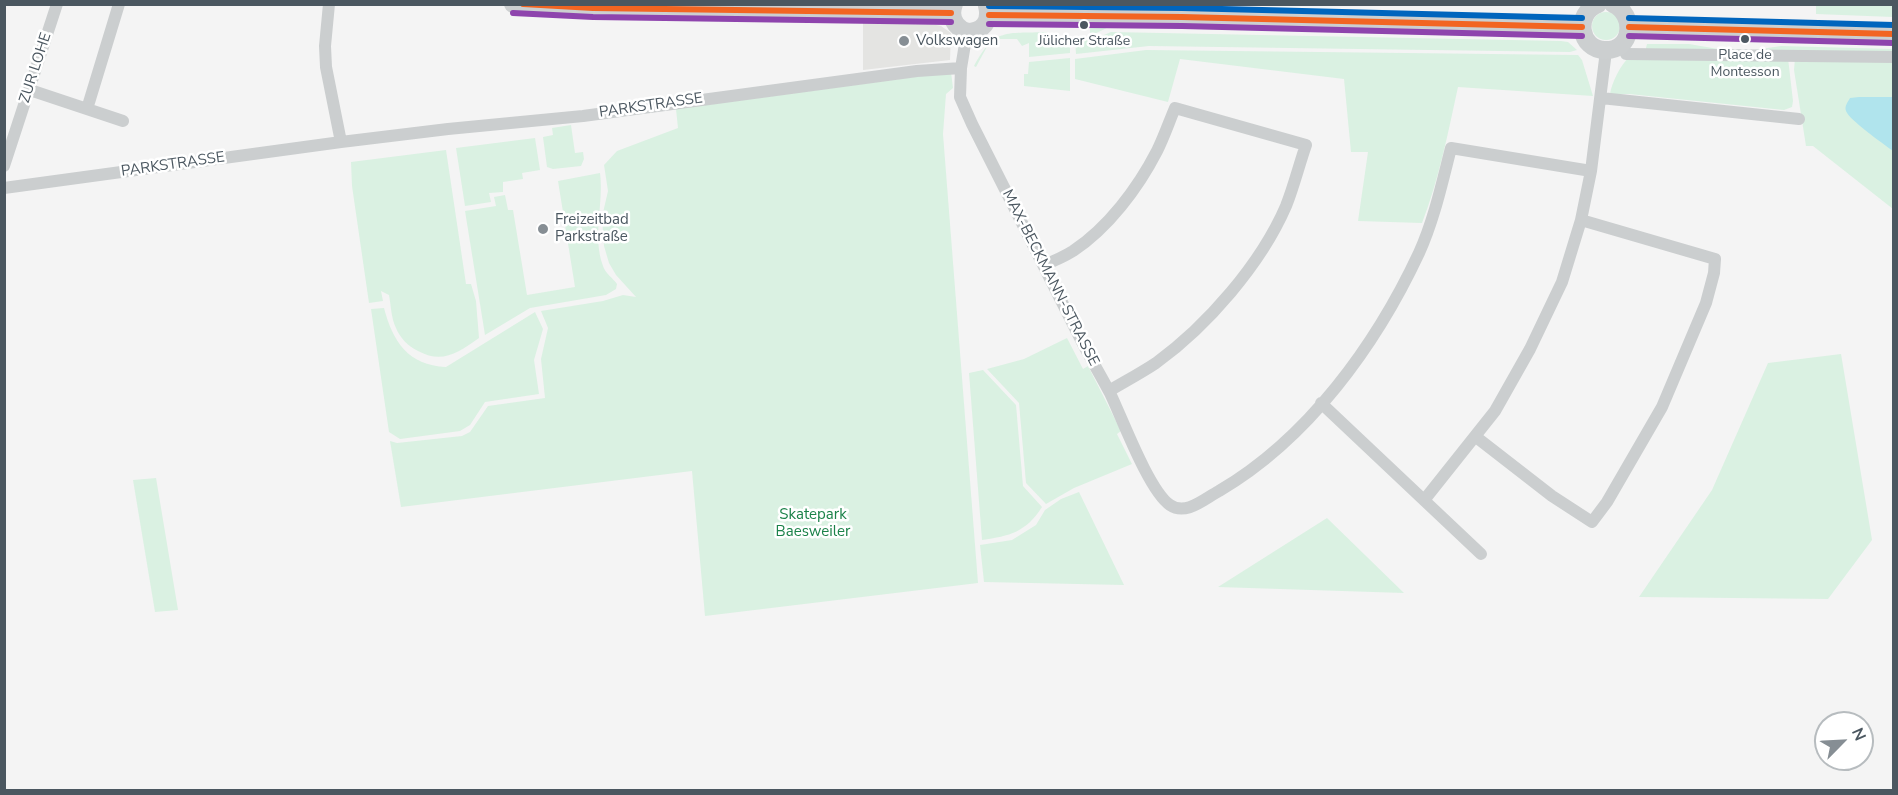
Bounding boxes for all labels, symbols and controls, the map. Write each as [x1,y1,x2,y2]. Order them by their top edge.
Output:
marker: Jülicher Straße [1078,19,1090,31]
street label: ZUR LOHE [16,31,56,105]
place label: Volkswagen [916,32,998,50]
marker: Place de Montesson [1739,33,1751,45]
marker: Volkswagen [897,34,911,48]
place label: Jülicher Straße [1038,34,1130,50]
place label: Place de Montesson [1710,48,1780,80]
street label: PARKSTRASSE [598,90,704,122]
street label: PARKSTRASSE [120,149,226,181]
street label: MAX-BECKMANN-STRASSE [998,187,1102,369]
place label: Freizeitbad Parkstraße [555,211,629,246]
marker: Freizeitbad Parkstraße [536,222,550,236]
park label: Skatepark Baesweiler [776,506,850,541]
north arrow [1814,711,1874,771]
text: N [1846,725,1871,744]

